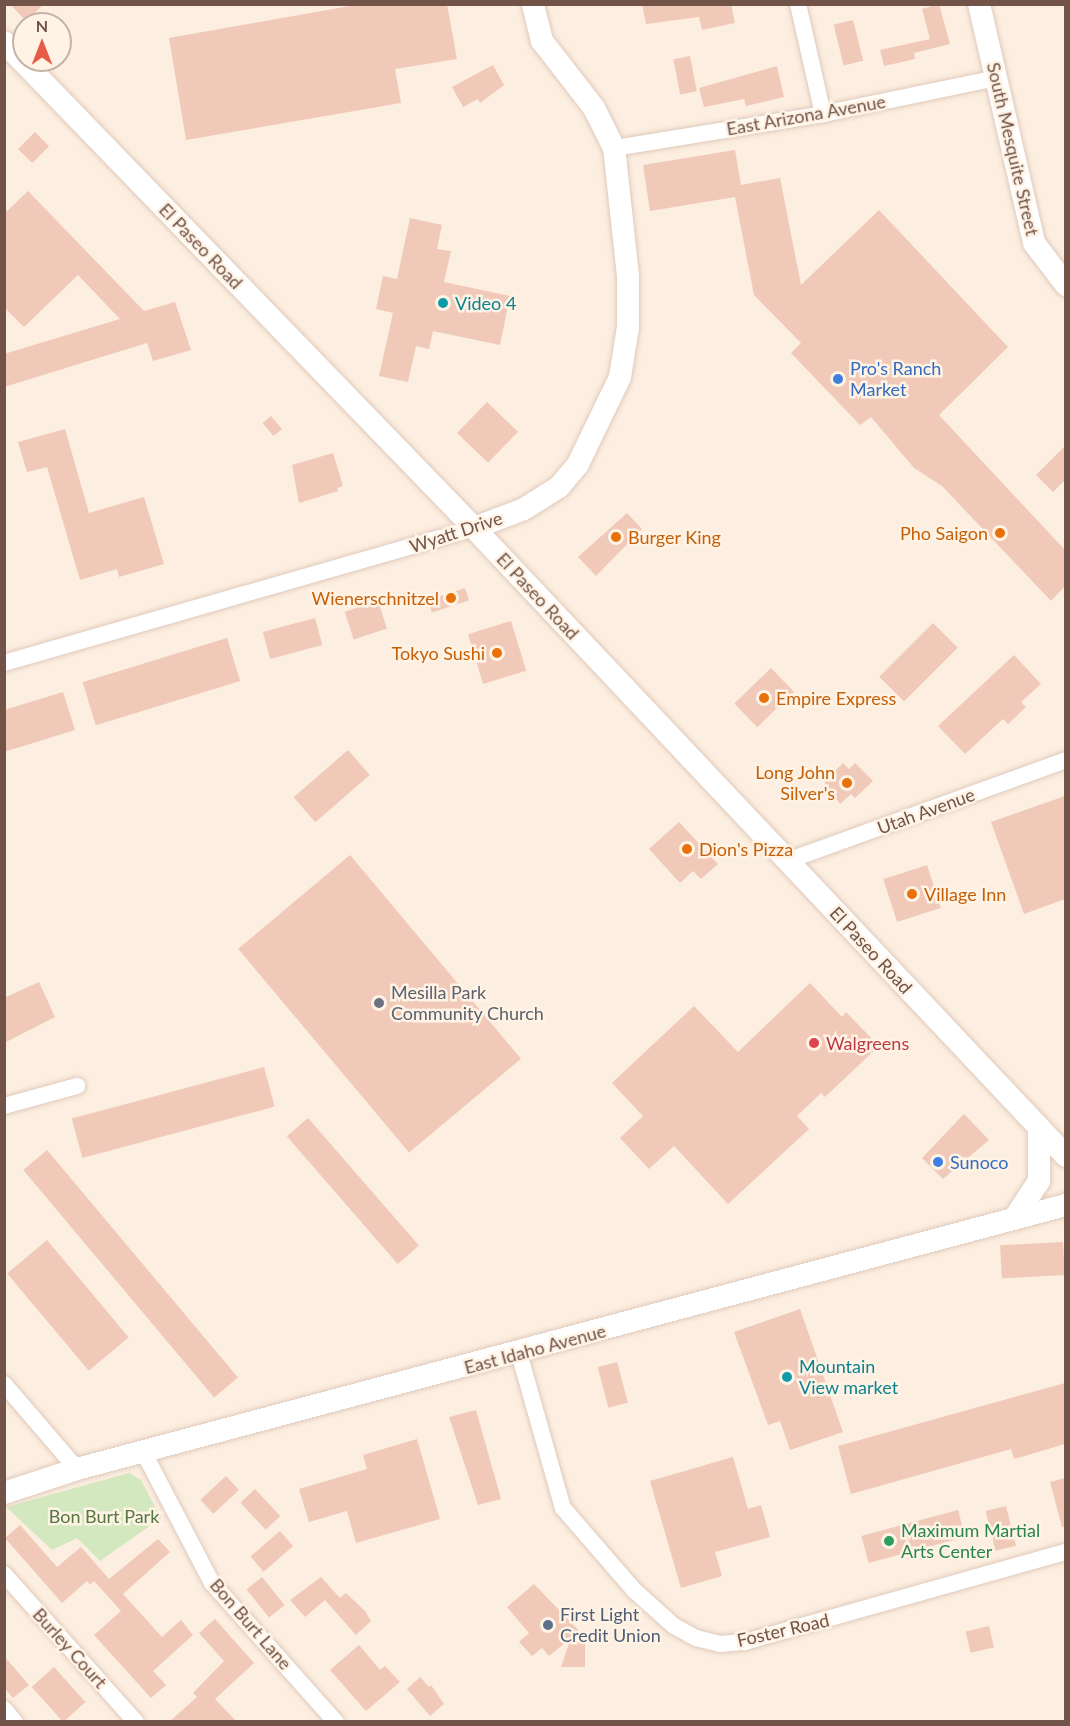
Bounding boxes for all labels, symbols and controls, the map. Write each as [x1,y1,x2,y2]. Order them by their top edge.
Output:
north arrow [12,12,72,72]
text: N [36,16,48,35]
street label: South Mesquite Street [983,60,1043,238]
street label: East Arizona Avenue [724,90,888,140]
street label: El Paseo Road [155,199,247,293]
place label: Video 4 [455,292,516,314]
marker: Video 4 [436,296,450,310]
place label: Pro's Ranch Market [850,358,941,400]
marker: Pro's Ranch Market [831,372,845,386]
street label: Wyatt Drive [407,507,505,557]
place label: Pho Saigon [900,522,988,544]
place label: Burger King [628,526,721,548]
marker: Pho Saigon [993,526,1007,540]
marker: Burger King [609,530,623,544]
street label: El Paseo Road [492,548,584,644]
place label: Wienerschnitzel [312,587,439,609]
marker: Wienerschnitzel [444,591,458,605]
place label: Tokyo Sushi [392,642,485,664]
marker: Tokyo Sushi [490,646,504,660]
place label: Empire Express [776,687,896,709]
marker: Empire Express [757,691,771,705]
place label: Long John Silver's [755,762,835,804]
marker: Long John Silver's [840,776,854,790]
street label: Utah Avenue [874,783,978,839]
place label: Dion's Pizza [699,838,793,860]
marker: Dion's Pizza [680,842,694,856]
place label: Village Inn [924,883,1006,905]
marker: Village Inn [905,887,919,901]
street label: El Paseo Road [825,902,917,998]
place label: Mesilla Park Community Church [391,982,544,1024]
marker: Mesilla Park Community Church [372,996,386,1010]
place label: Walgreens [826,1032,909,1054]
marker: Walgreens [807,1036,821,1050]
place label: Sunoco [950,1151,1009,1173]
marker: Sunoco [931,1155,945,1169]
street label: East Idaho Avenue [462,1320,608,1378]
place label: Mountain View market [799,1356,898,1398]
marker: Mountain View market [780,1370,794,1384]
park label: Bon Burt Park [49,1505,159,1527]
place label: Maximum Martial Arts Center [901,1520,1040,1562]
marker: Maximum Martial Arts Center [882,1534,896,1548]
street label: Bon Burt Lane [206,1574,296,1674]
street label: Burley Court [28,1603,112,1693]
place label: First Light Credit Union [560,1604,661,1646]
street label: Foster Road [735,1609,831,1651]
marker: First Light Credit Union [541,1618,555,1632]

